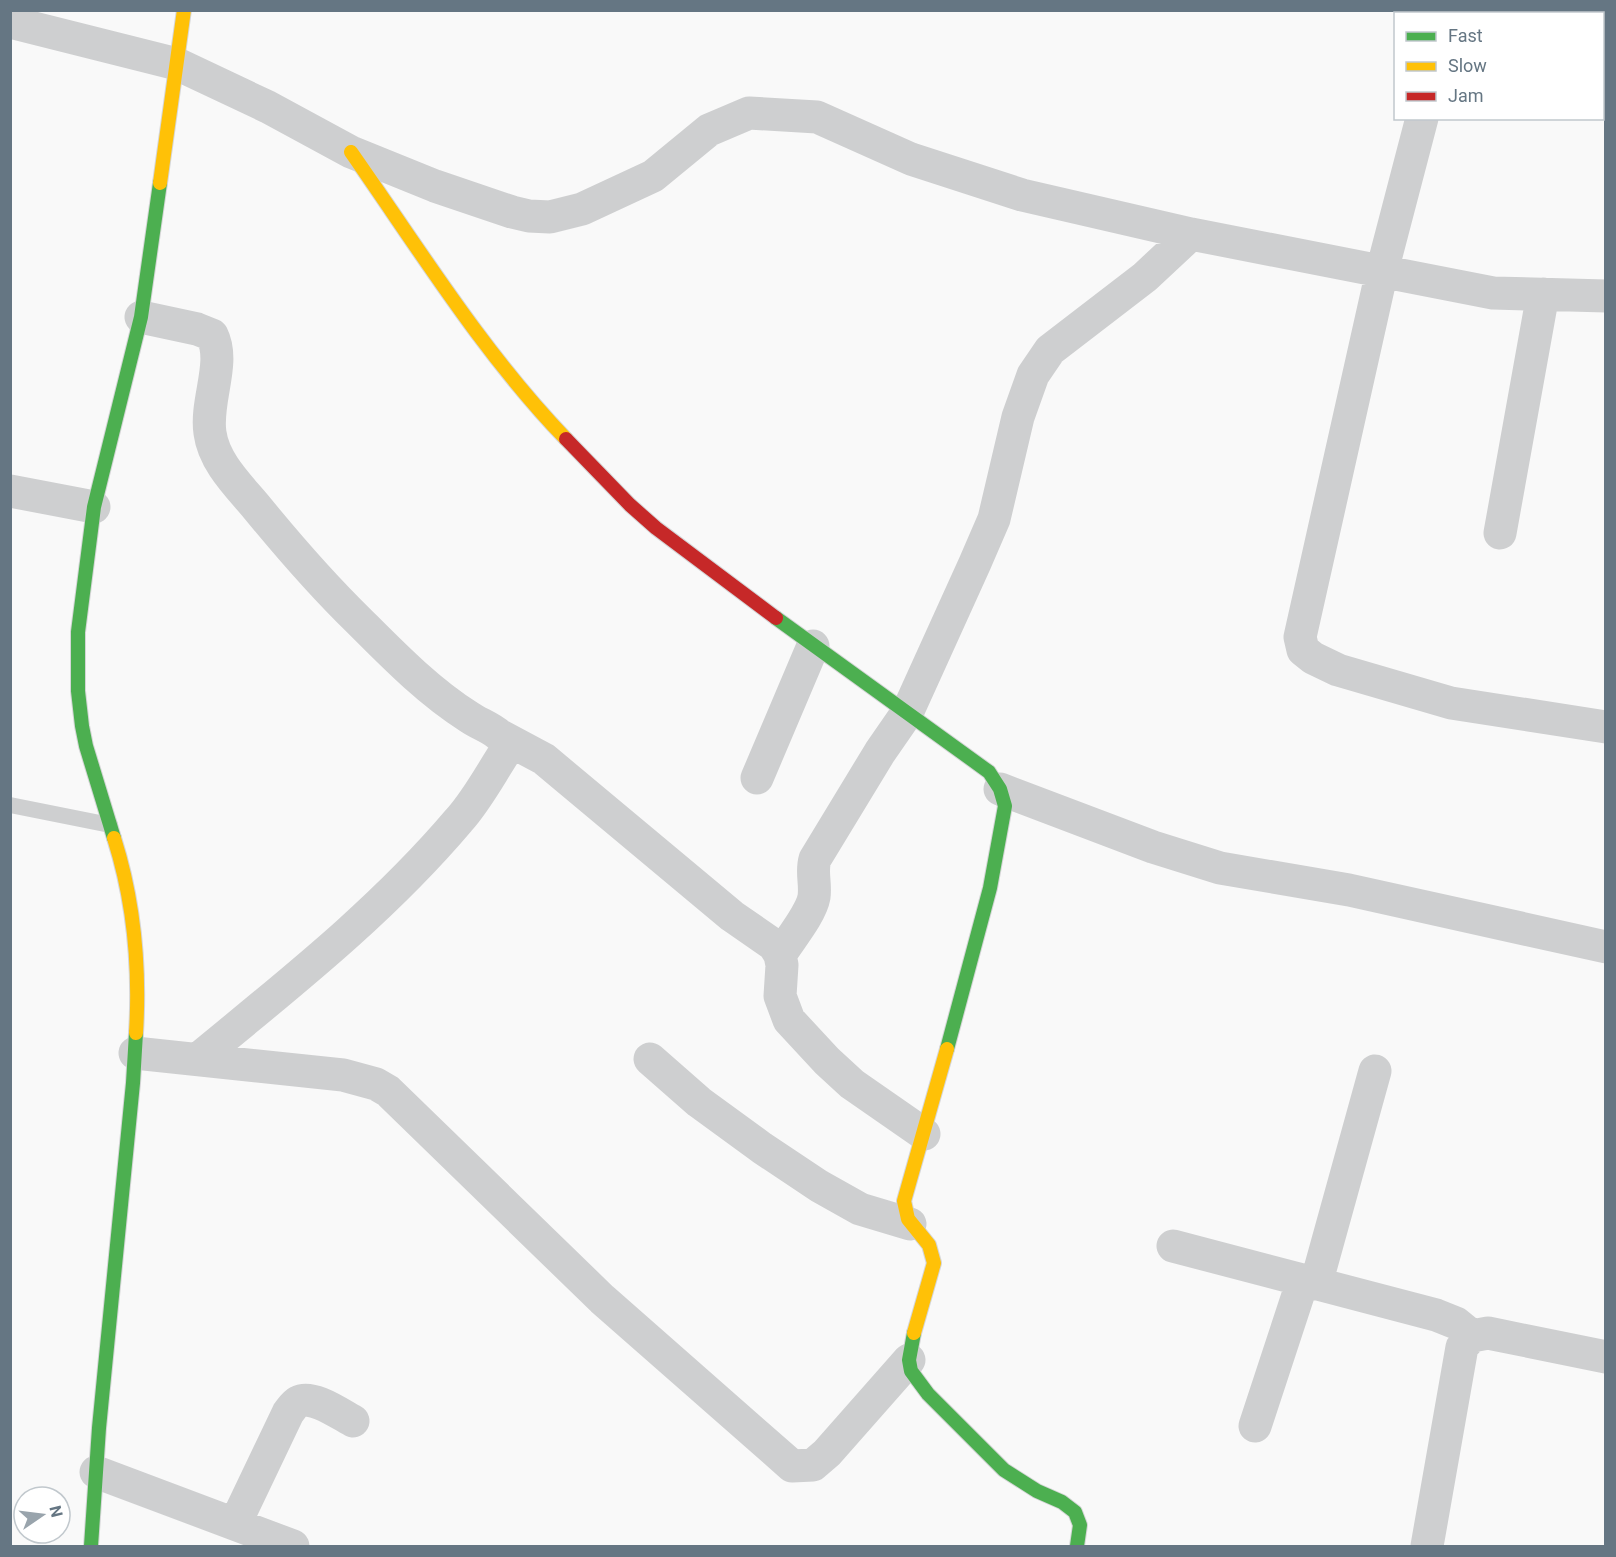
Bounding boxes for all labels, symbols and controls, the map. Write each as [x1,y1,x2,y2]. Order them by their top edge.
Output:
legend [1394,12,1604,120]
text: Fast [1448,25,1483,46]
text: Slow [1448,55,1487,76]
text: Jam [1448,85,1484,106]
north arrow [12,1485,72,1545]
text: N [45,1504,67,1519]

